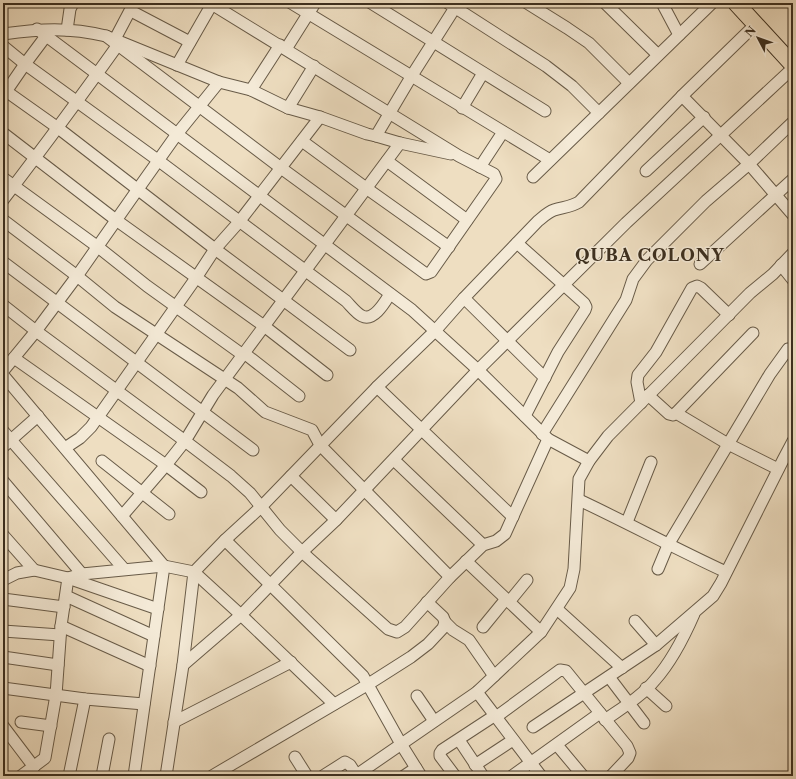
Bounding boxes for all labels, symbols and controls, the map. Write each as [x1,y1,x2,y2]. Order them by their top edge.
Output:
north arrow [738,18,778,58]
text: N [742,23,759,40]
district label: QUBA COLONY [575,245,725,265]

